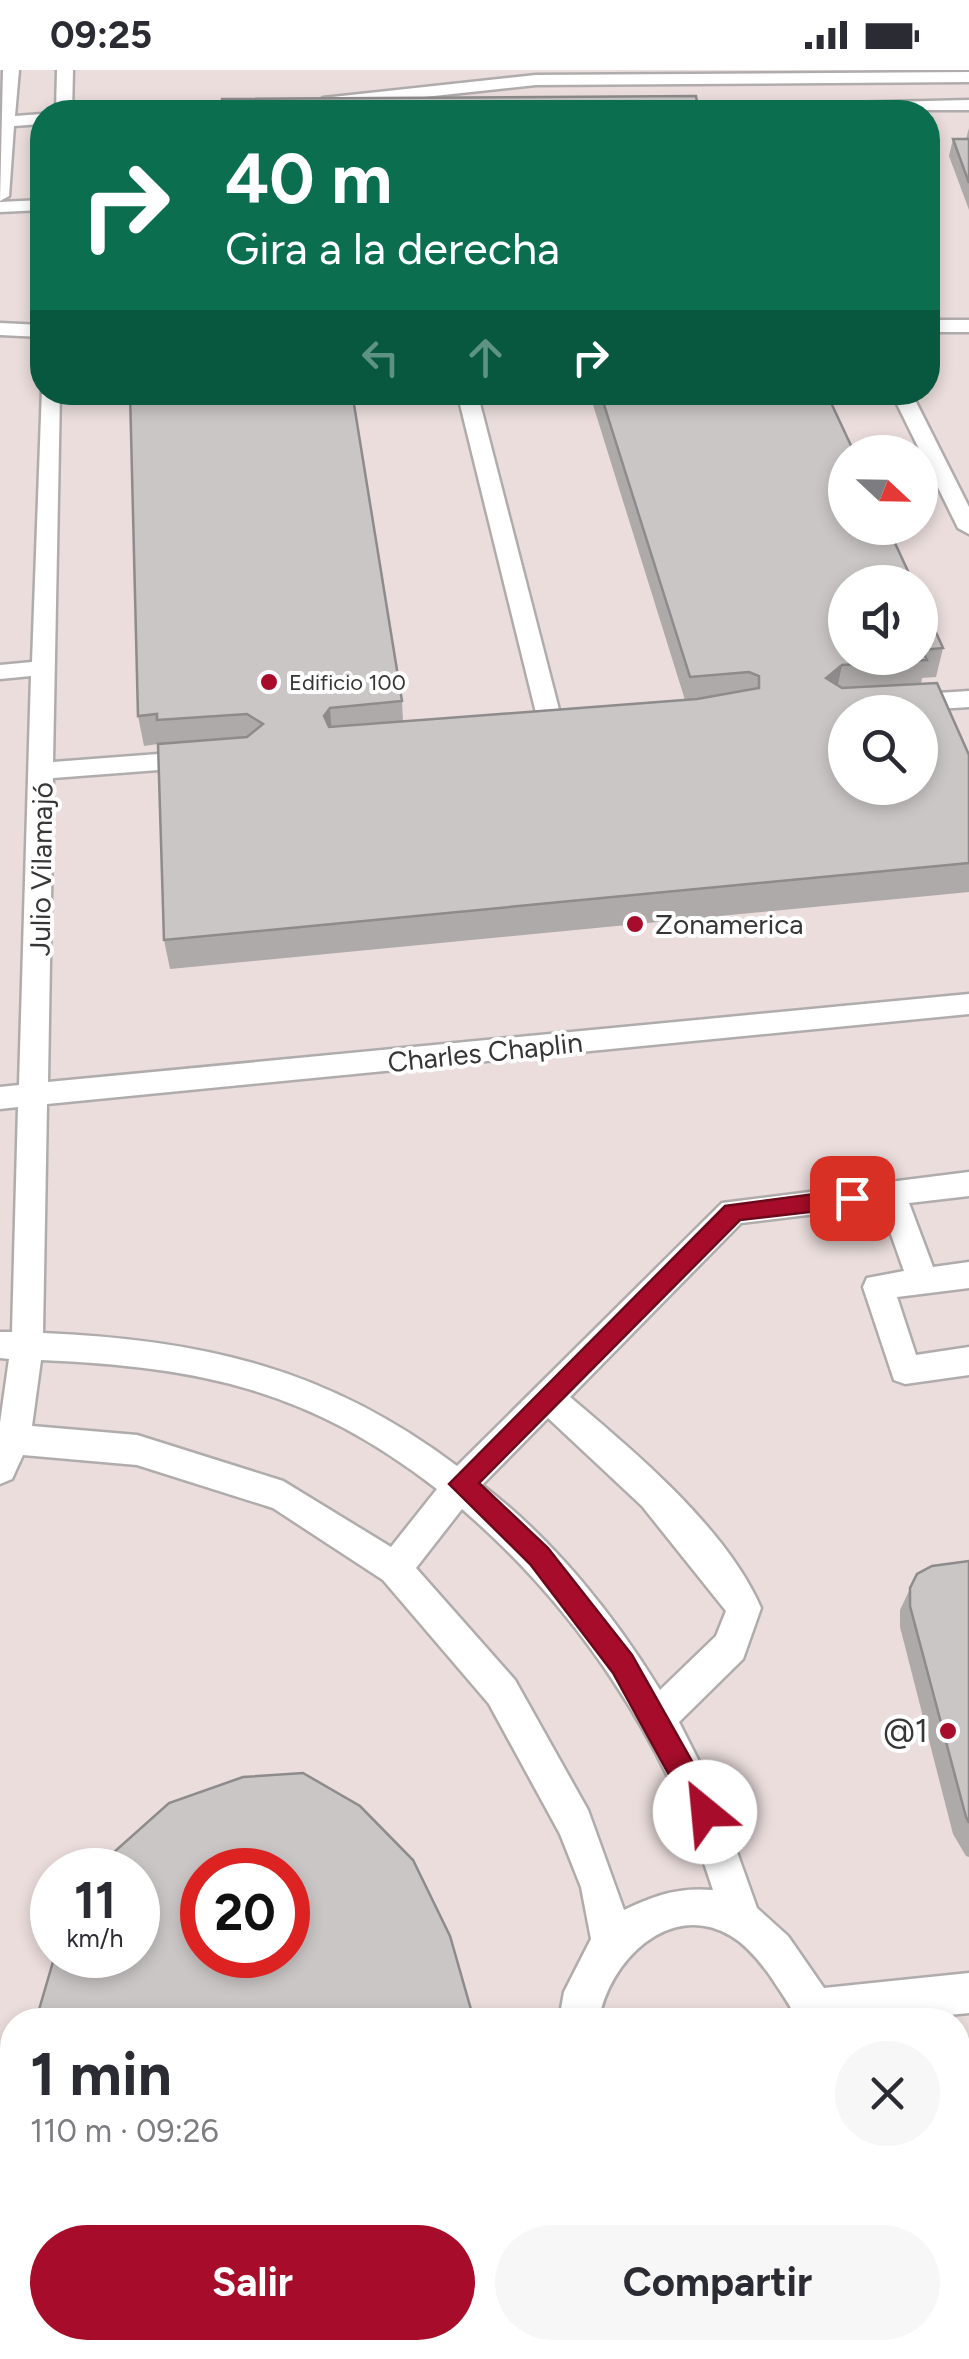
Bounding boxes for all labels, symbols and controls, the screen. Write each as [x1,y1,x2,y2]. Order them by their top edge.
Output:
text: 09:25 [50,12,152,58]
text: 40 m [225,136,392,221]
icon: right [60,140,190,270]
text: Gira a la derecha [225,221,560,275]
icon: left [353,330,408,385]
icon: ahead [458,330,513,385]
icon: right [563,330,618,385]
north arrow [828,435,938,545]
map controls [828,435,938,805]
button: sound [828,565,938,675]
place label: Edificio 100 [289,669,406,696]
marker: Edificio 100 [258,671,280,693]
button: search [828,695,938,805]
street label: Julio Vilamajó [22,782,60,956]
place label: Zonamerica [655,907,804,941]
marker: Zonamerica [624,913,646,935]
street label: Charles Chaplin [386,1025,584,1079]
pin [810,1156,895,1241]
icon: arrive [825,1171,880,1226]
place label: @1 [883,1712,928,1750]
marker: @1 [937,1720,959,1742]
position arrow [653,1760,757,1864]
speed limit sign: 20 [180,1848,310,1978]
text: 11 [74,1870,116,1931]
text: km/h [66,1923,124,1953]
text: 1 min [30,2038,172,2110]
button: close [835,2041,940,2146]
text: 110 m · 09:26 [30,2112,219,2150]
button: Salir [30,2225,475,2340]
button: Compartir [495,2225,940,2340]

